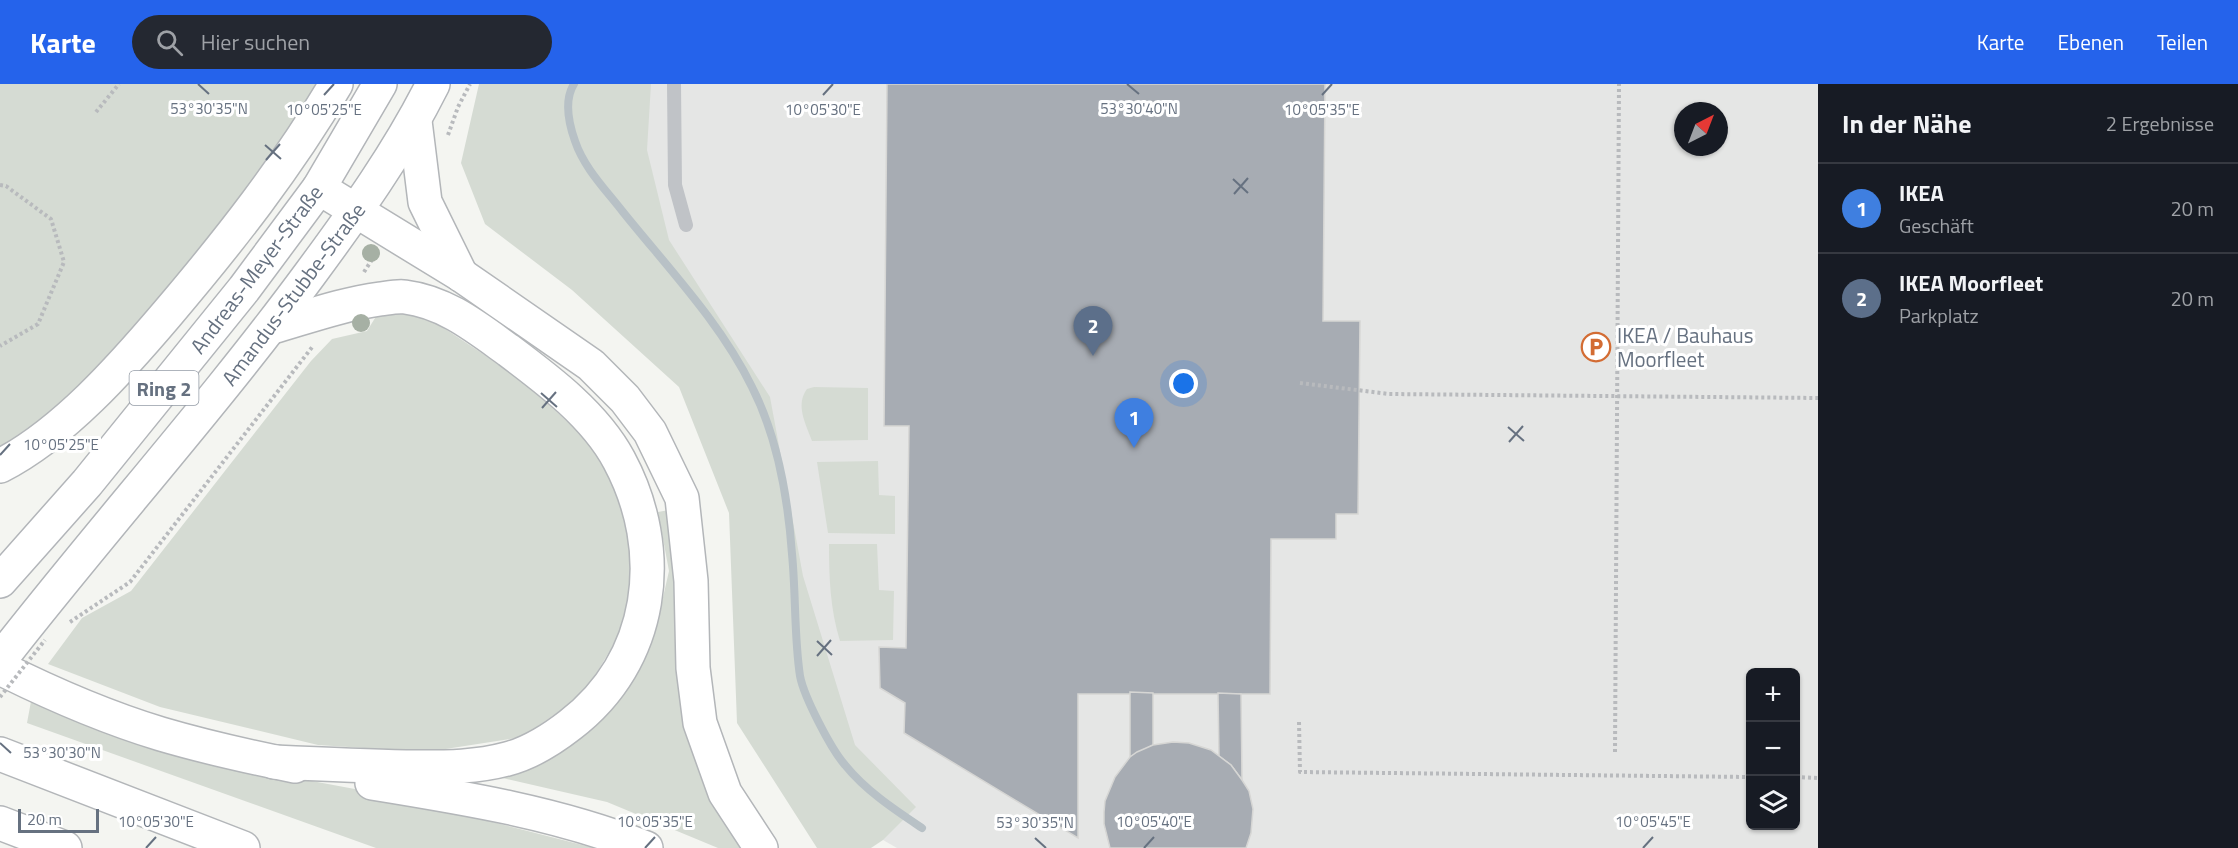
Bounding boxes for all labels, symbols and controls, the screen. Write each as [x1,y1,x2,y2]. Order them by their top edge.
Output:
search box [132,15,552,69]
text: Karte [30,21,96,64]
text: Hier suchen [201,25,310,59]
icon: search [153,26,186,59]
text: Karte [1977,26,2024,58]
text: Ebenen [2057,26,2124,58]
text: Teilen [2157,26,2208,58]
text: 53°30'35"N [170,97,248,120]
text: 53°30'40"N [1100,97,1178,120]
text: 10°05'25"E [286,98,362,121]
text: 10°05'30"E [785,98,861,121]
text: 10°05'35"E [1284,98,1360,121]
north arrow [1674,102,1728,156]
text: In der Nähe [1842,104,1971,143]
text: 2 Ergebnisse [2106,108,2214,139]
text: IKEA [1899,176,1944,210]
street label: Andreas-Meyer-Straße [182,178,330,360]
text: 1 [1856,193,1867,224]
text: 20 m [2170,193,2214,224]
street label: Amandus-Stubbe-Straße [213,196,373,392]
text: Geschäft [1899,210,1974,241]
text: IKEA Moorfleet [1899,266,2043,300]
text: 2 [1856,283,1867,314]
text: 20 m [2170,283,2214,314]
text: Parkplatz [1899,300,1979,331]
pin: 2 [1074,306,1112,356]
place label: IKEA / Bauhaus Moorfleet [1617,319,1753,375]
parking icon: IKEA / Bauhaus Moorfleet [1580,331,1612,363]
your location [1169,369,1198,398]
road number: Ring 2 [130,371,198,405]
pin: 1 [1114,398,1154,448]
text: 10°05'25"E [23,433,99,456]
map controls [1746,668,1800,830]
button: + [1746,668,1800,722]
button: − [1746,722,1800,776]
text: 53°30'30"N [23,741,101,764]
button: layers [1746,776,1800,830]
scale bar [18,806,99,834]
text: 20 m [27,807,62,831]
text: 10°05'30"E [118,810,194,833]
text: 10°05'35"E [617,810,693,833]
text: 10°05'40"E [1116,810,1192,833]
text: 10°05'45"E [1615,810,1691,833]
text: 53°30'35"N [996,811,1074,834]

